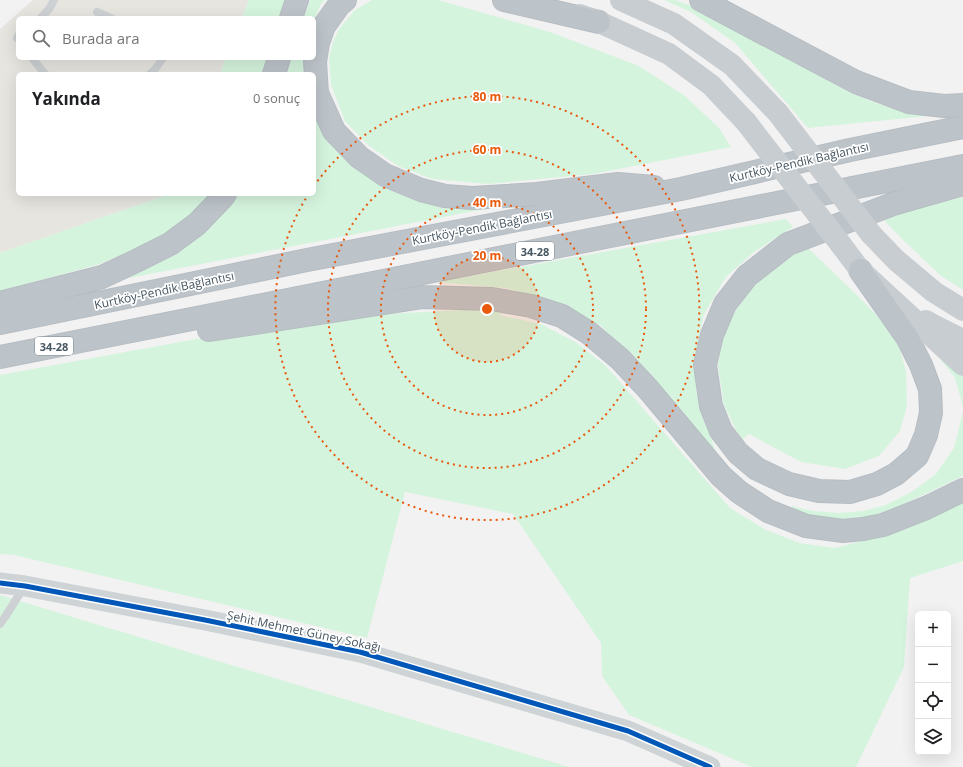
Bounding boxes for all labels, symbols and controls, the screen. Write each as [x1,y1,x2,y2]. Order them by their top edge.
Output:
search box [16,16,316,60]
icon: search [30,27,52,49]
text: Burada ara [62,28,140,48]
text: Yakında [32,87,101,110]
text: 80 m [473,88,501,105]
text: 0 sonuç [253,89,300,107]
street label: Kurtköy-Pendik Bağlantısı [728,138,870,186]
text: 60 m [473,141,501,158]
text: 40 m [473,194,501,211]
street label: Kurtköy-Pendik Bağlantısı [410,205,554,249]
road number: 34-28 [516,242,554,260]
text: 20 m [473,247,501,264]
street label: Kurtköy-Pendik Bağlantısı [93,267,235,313]
centre of rings [480,302,494,316]
road number: 34-28 [35,337,73,355]
street label: Şehit Mehmet Güney Sokağı [226,606,382,656]
map controls [915,611,951,755]
button: + [915,611,951,647]
button: − [915,647,951,683]
button: locate [915,683,951,719]
button: layers [915,719,951,755]

